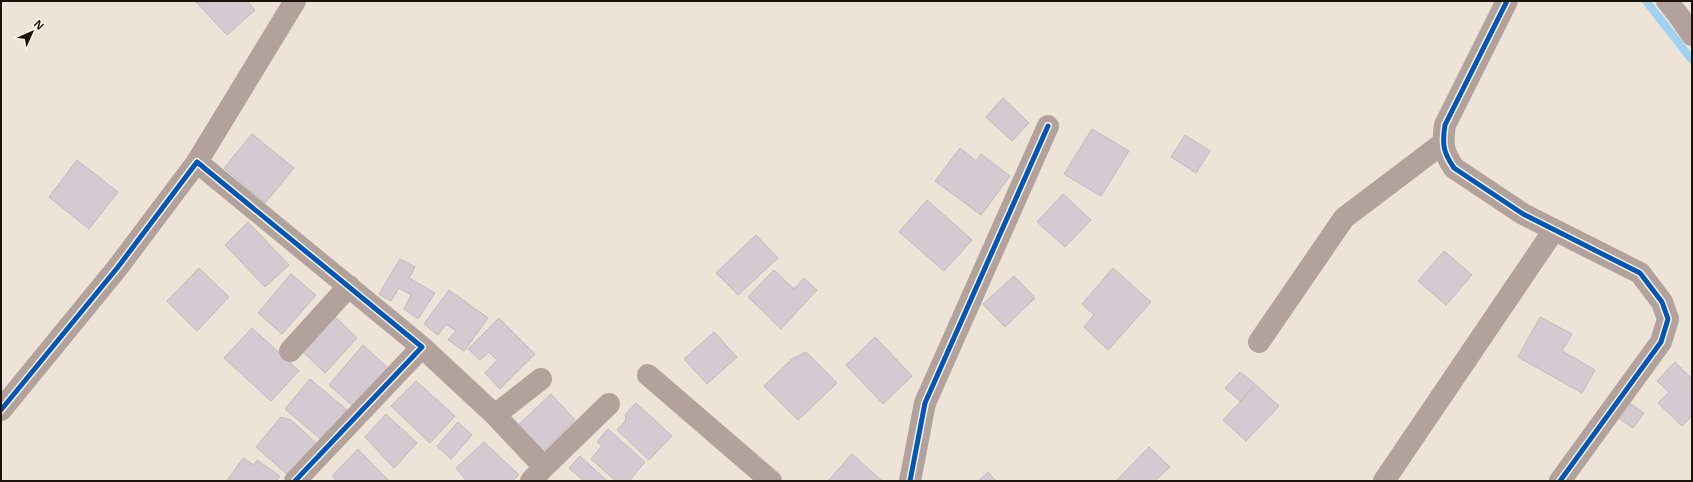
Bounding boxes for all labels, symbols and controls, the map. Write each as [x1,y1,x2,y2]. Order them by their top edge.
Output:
north arrow [12,12,52,52]
text: N [31,16,48,33]

